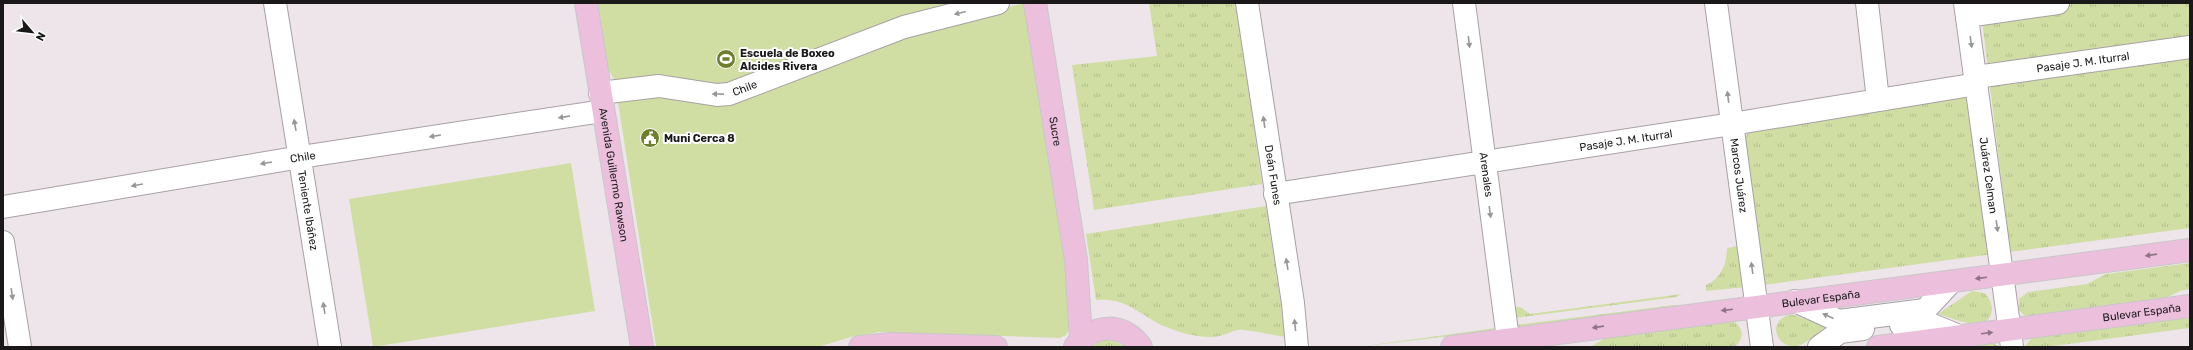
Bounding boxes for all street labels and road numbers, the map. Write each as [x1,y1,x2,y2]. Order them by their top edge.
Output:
street label: Pasaje J. M. Iturral [2036,49,2130,75]
street label: Chile [730,77,759,99]
street label: Avenida Guillermo Rawson [597,107,631,243]
street label: Sucre [1047,116,1064,147]
street label: Pasaje J. M. Iturral [1579,127,1673,154]
street label: Juárez Celman [1977,136,2000,214]
street label: Marcos Juárez [1728,137,1751,214]
street label: Deán Funes [1262,144,1284,206]
street label: Chile [289,148,316,165]
street label: Arenales [1477,151,1496,198]
street label: Teniente Ibáñez [295,169,321,252]
street label: Bulevar España [1781,287,1861,310]
street label: Bulevar España [2102,301,2182,324]

